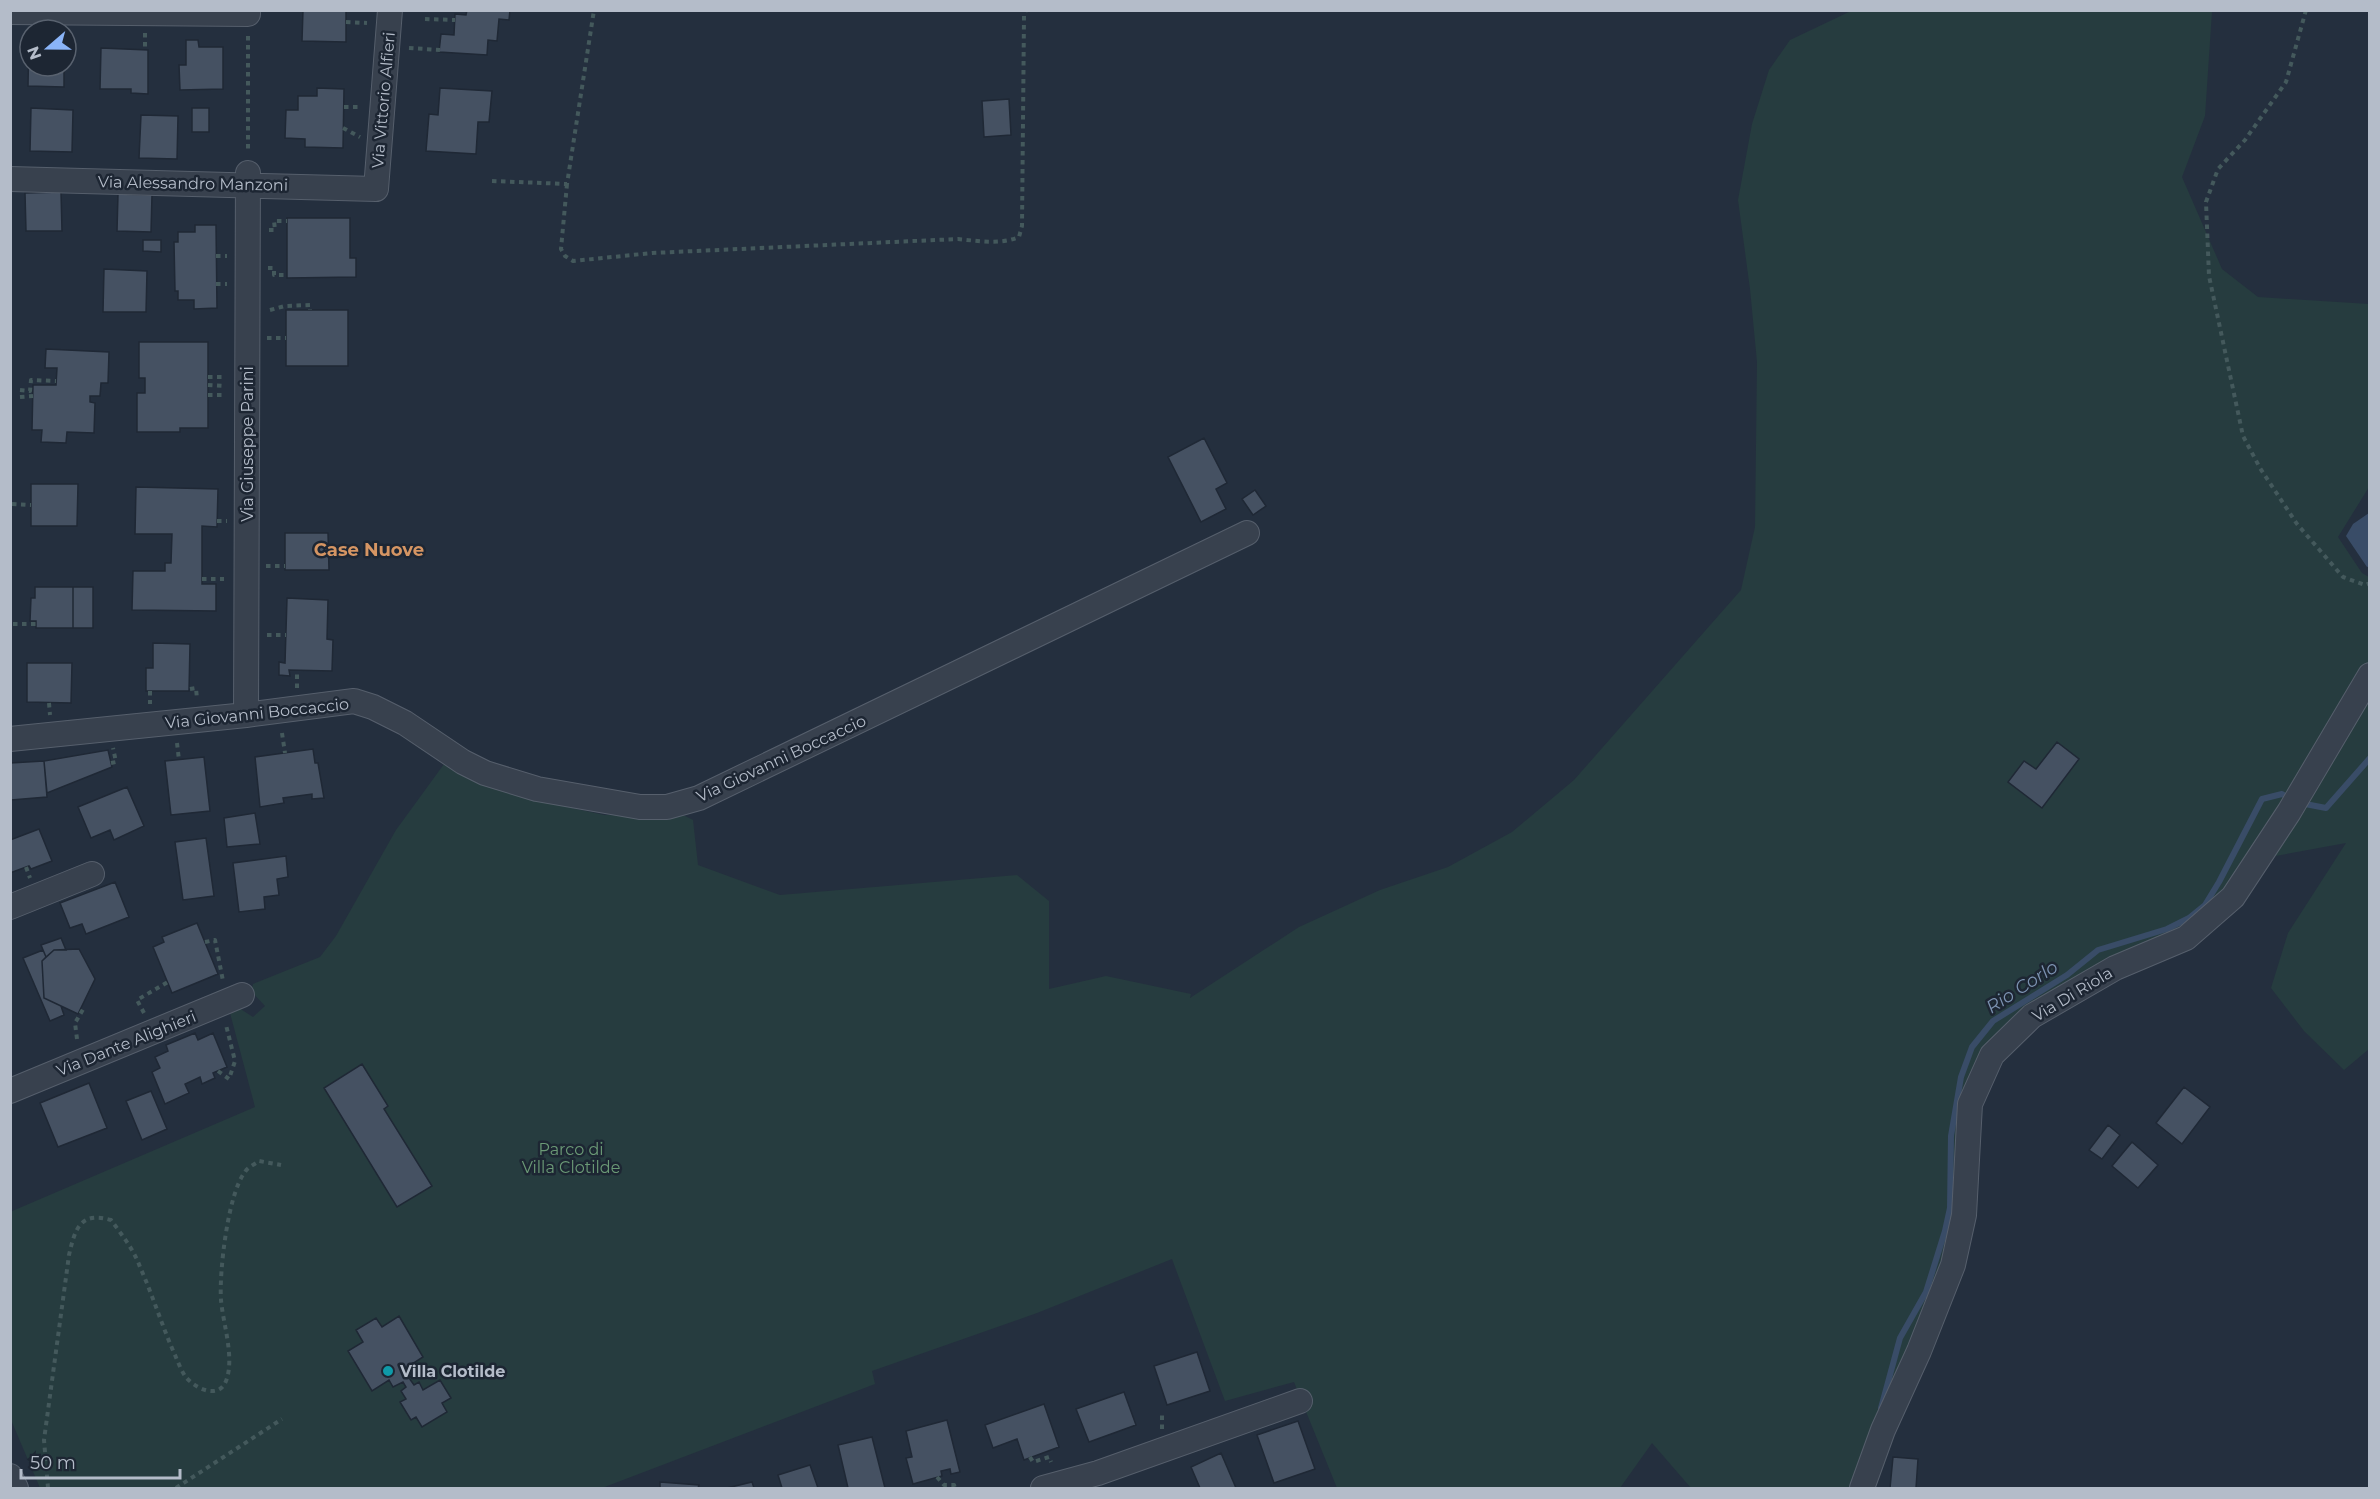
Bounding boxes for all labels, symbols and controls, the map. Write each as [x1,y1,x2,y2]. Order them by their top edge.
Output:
north arrow [18,18,78,78]
street label: Via Vittorio Alfieri [368,31,399,169]
text: N [23,44,46,62]
street label: Via Alessandro Manzoni [98,172,288,195]
street label: Via Giuseppe Parini [238,366,257,522]
district label: Case Nuove [314,539,424,561]
street label: Via Giovanni Boccaccio [164,694,350,733]
street label: Via Giovanni Boccaccio [693,711,869,806]
water label: Rio Corlo [1982,956,2062,1018]
street label: Via Di Riola [2029,963,2116,1026]
street label: Via Dante Alighieri [54,1007,199,1080]
park label: Parco di Villa Clotilde [522,1140,620,1177]
place label: Villa Clotilde [399,1362,505,1381]
marker: Villa Clotilde [381,1364,395,1378]
scale bar [21,1442,180,1480]
text: 50 m [30,1452,76,1474]

